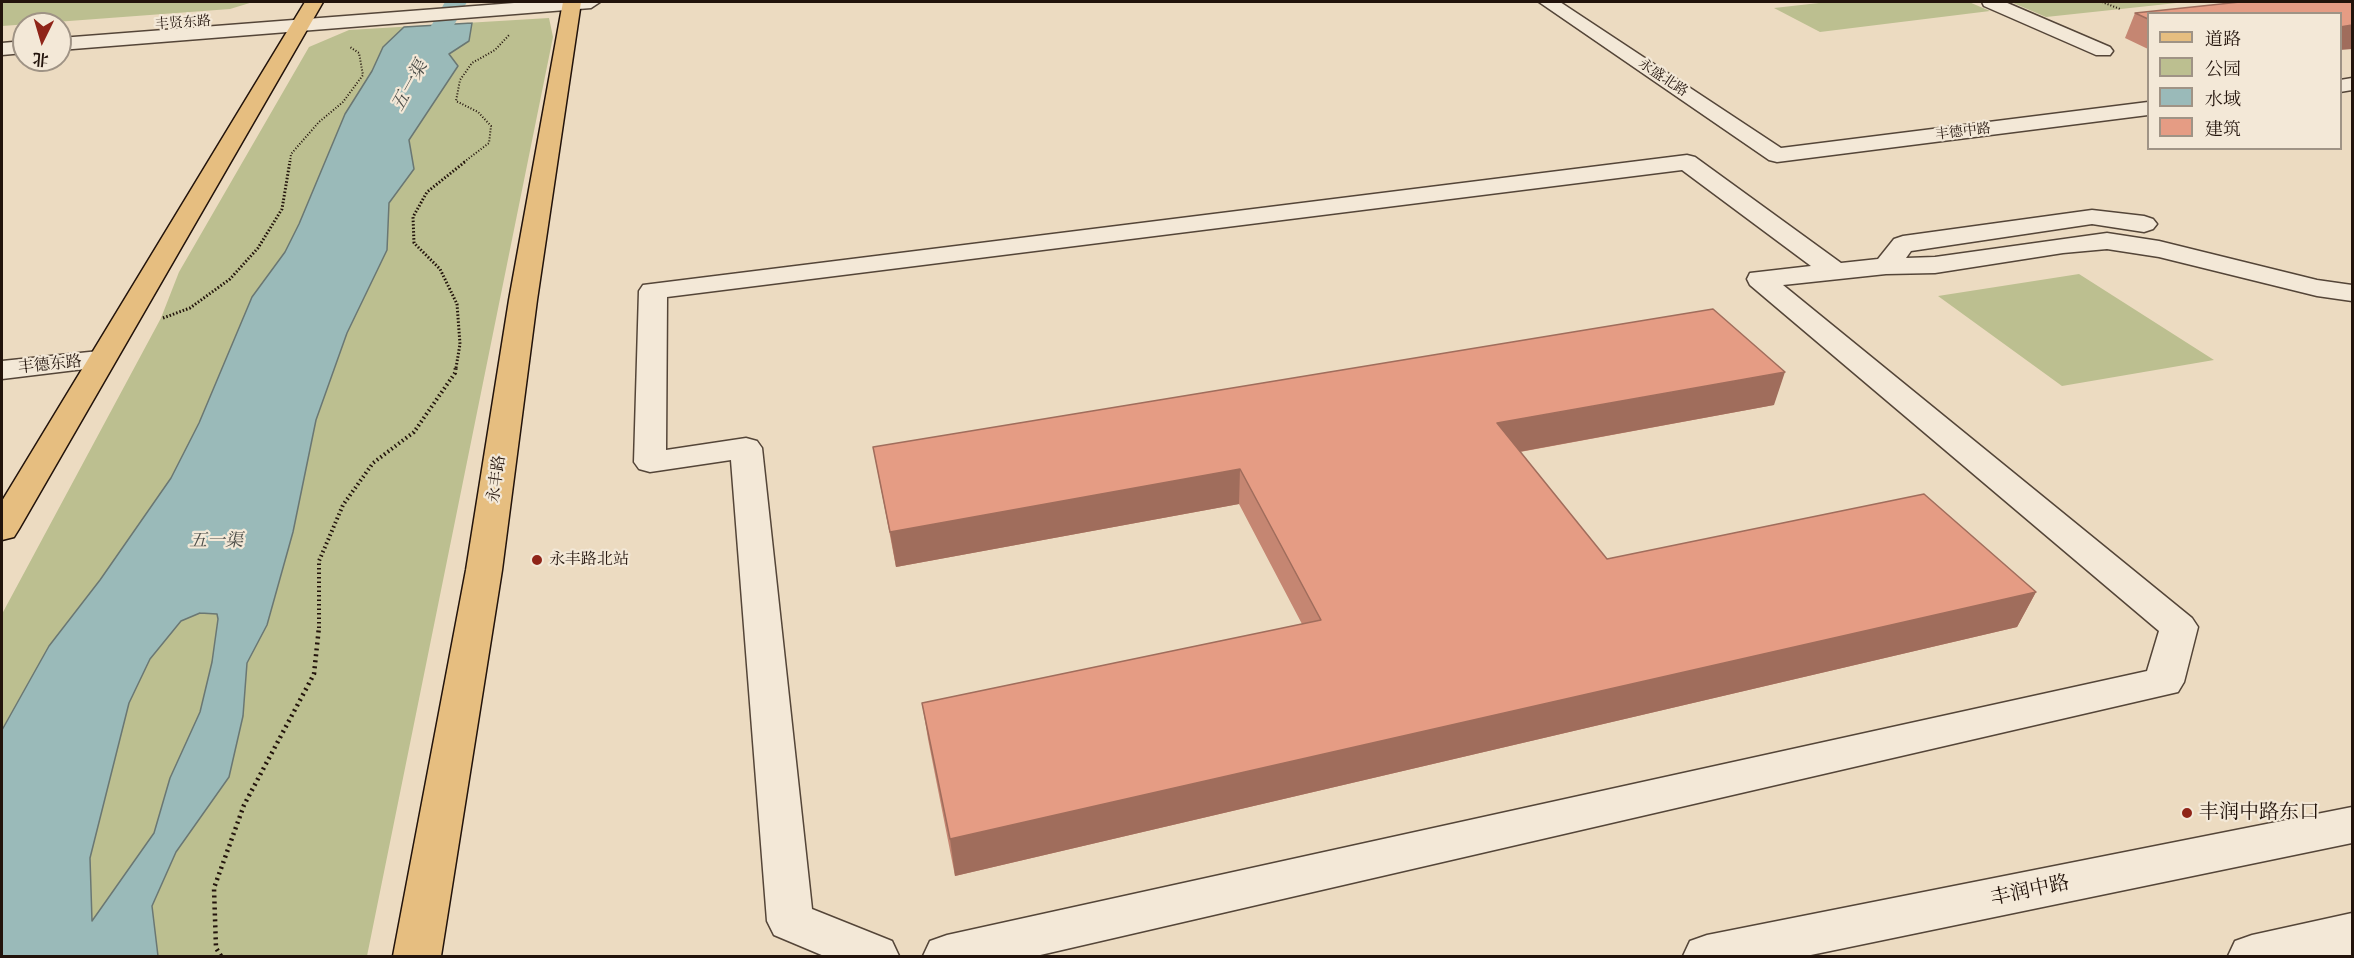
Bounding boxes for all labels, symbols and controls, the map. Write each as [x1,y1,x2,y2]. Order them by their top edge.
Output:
north arrow [12,12,72,72]
legend [2147,12,2342,150]
street label: 丰贤东路 [154,13,212,33]
text: 道路 [2205,31,2241,49]
text: 北 [32,49,49,67]
street label: 永盛北路 [1635,55,1691,101]
water label: 五一渠 [387,57,433,115]
text: 公园 [2205,61,2241,79]
text: 水域 [2205,91,2241,109]
street label: 丰德中路 [1934,120,1992,144]
text: 建筑 [2205,121,2241,139]
street label: 丰德东路 [17,352,83,378]
street label: 永丰路 [484,454,510,504]
water label: 五一渠 [189,530,243,552]
place label: 永丰路北站 [549,550,629,570]
marker: 永丰路北站 [530,553,544,567]
place label: 丰润中路东口 [2199,801,2319,825]
marker: 丰润中路东口 [2180,806,2194,820]
street label: 丰润中路 [1988,871,2072,911]

